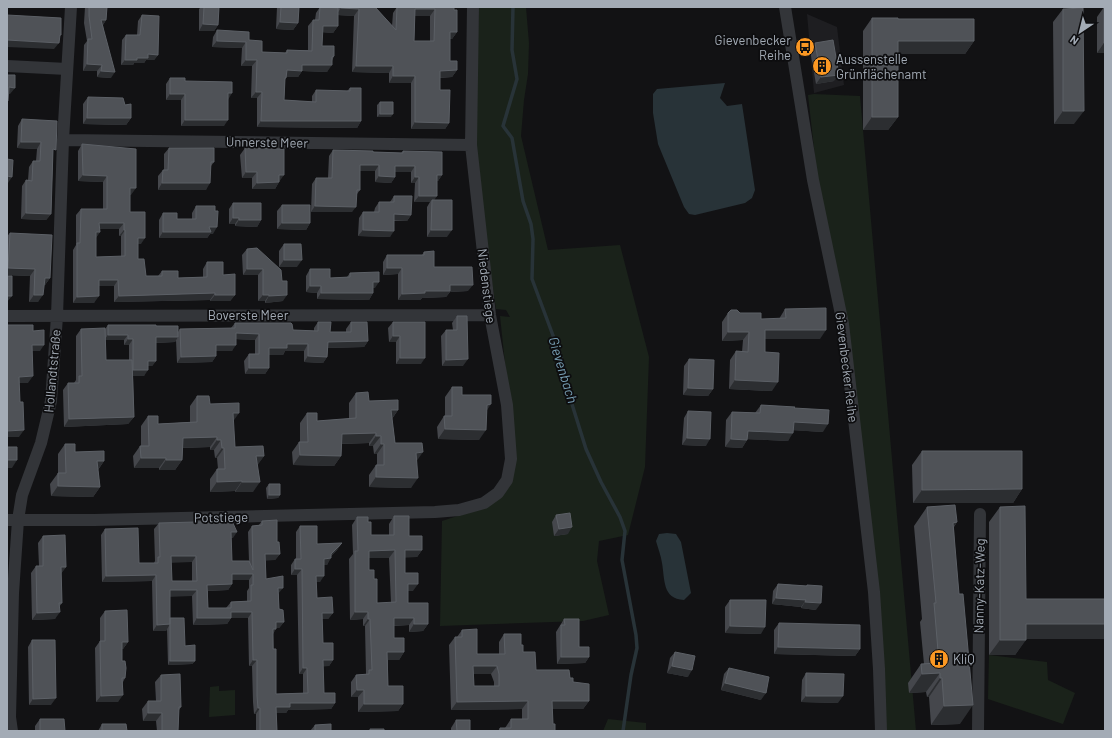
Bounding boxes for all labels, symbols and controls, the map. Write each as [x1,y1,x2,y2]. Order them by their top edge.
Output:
north arrow [1060,12,1100,52]
place label: Gievenbecker Reihe [714,32,791,63]
text: N [1067,33,1081,48]
bus stop icon: Gievenbecker Reihe [794,36,816,58]
place label: Aussenstelle Grünflächenamt [836,51,927,82]
building icon: Aussenstelle Grünflächenamt [811,55,833,77]
street label: Unnerste Meer [226,133,308,151]
street label: Niedenstiege [474,248,500,324]
street label: Boverste Meer [208,307,289,323]
street label: Gievenbecker Reihe [832,311,862,423]
street label: Hollandtstraße [40,329,64,413]
water label: Gievenbach [545,334,582,405]
street label: Potstiege [194,509,248,525]
street label: Nanny-Katz-Weg [970,538,988,634]
building icon: KliQ [928,648,950,670]
place label: KliQ [953,651,975,667]

